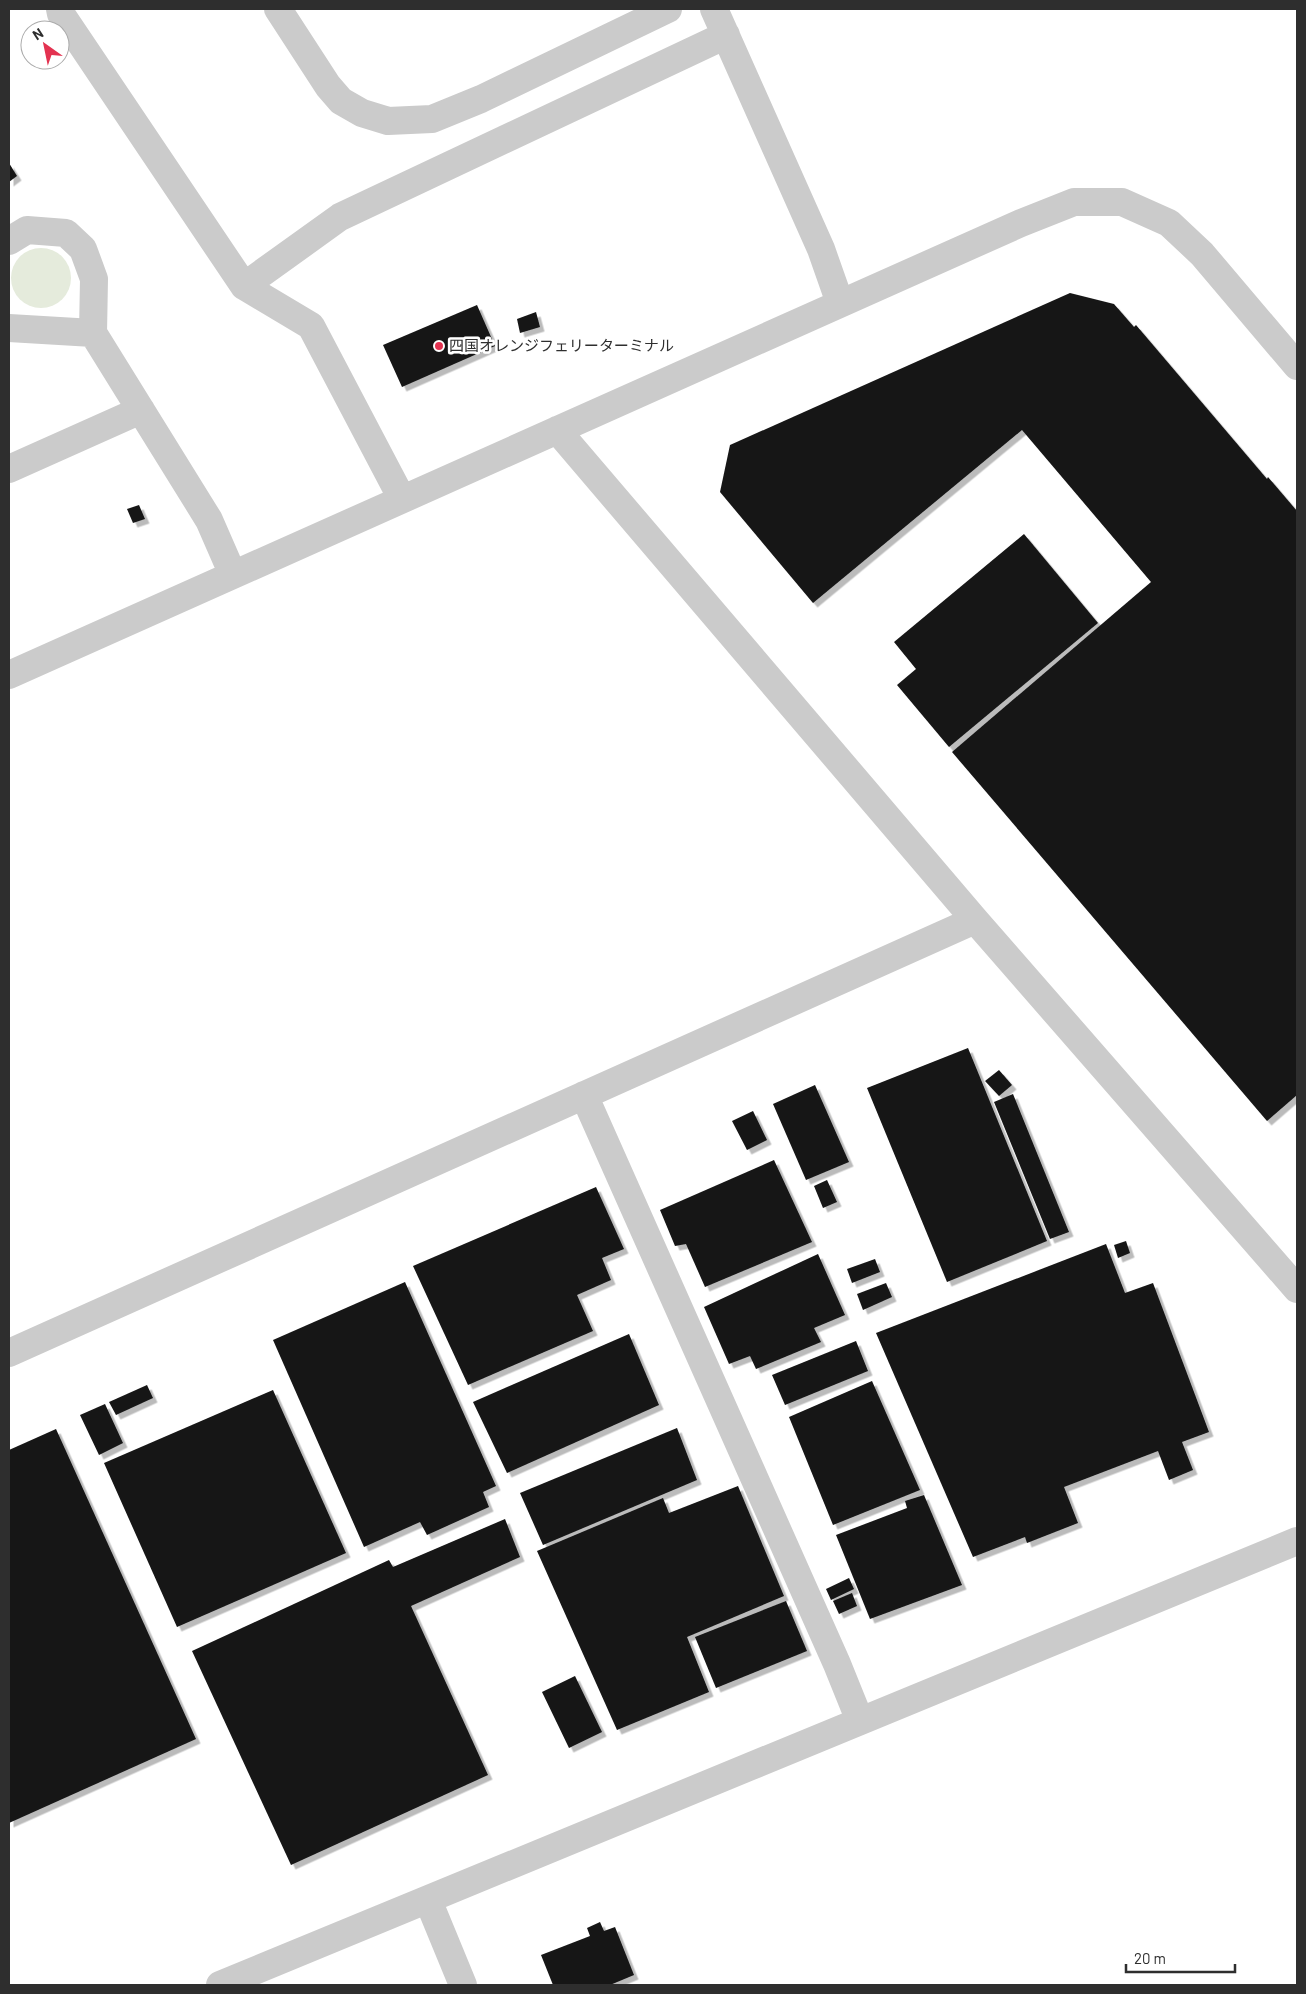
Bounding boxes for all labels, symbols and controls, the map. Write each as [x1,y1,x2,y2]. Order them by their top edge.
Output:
north arrow [20,20,70,70]
text: N [29,24,46,43]
place label: 四国オレンジフェリーターミナル [449,336,674,354]
marker: 四国オレンジフェリーターミナル [433,340,445,352]
scale bar [1126,1942,1235,1974]
text: 20 m [1134,1949,1166,1967]

